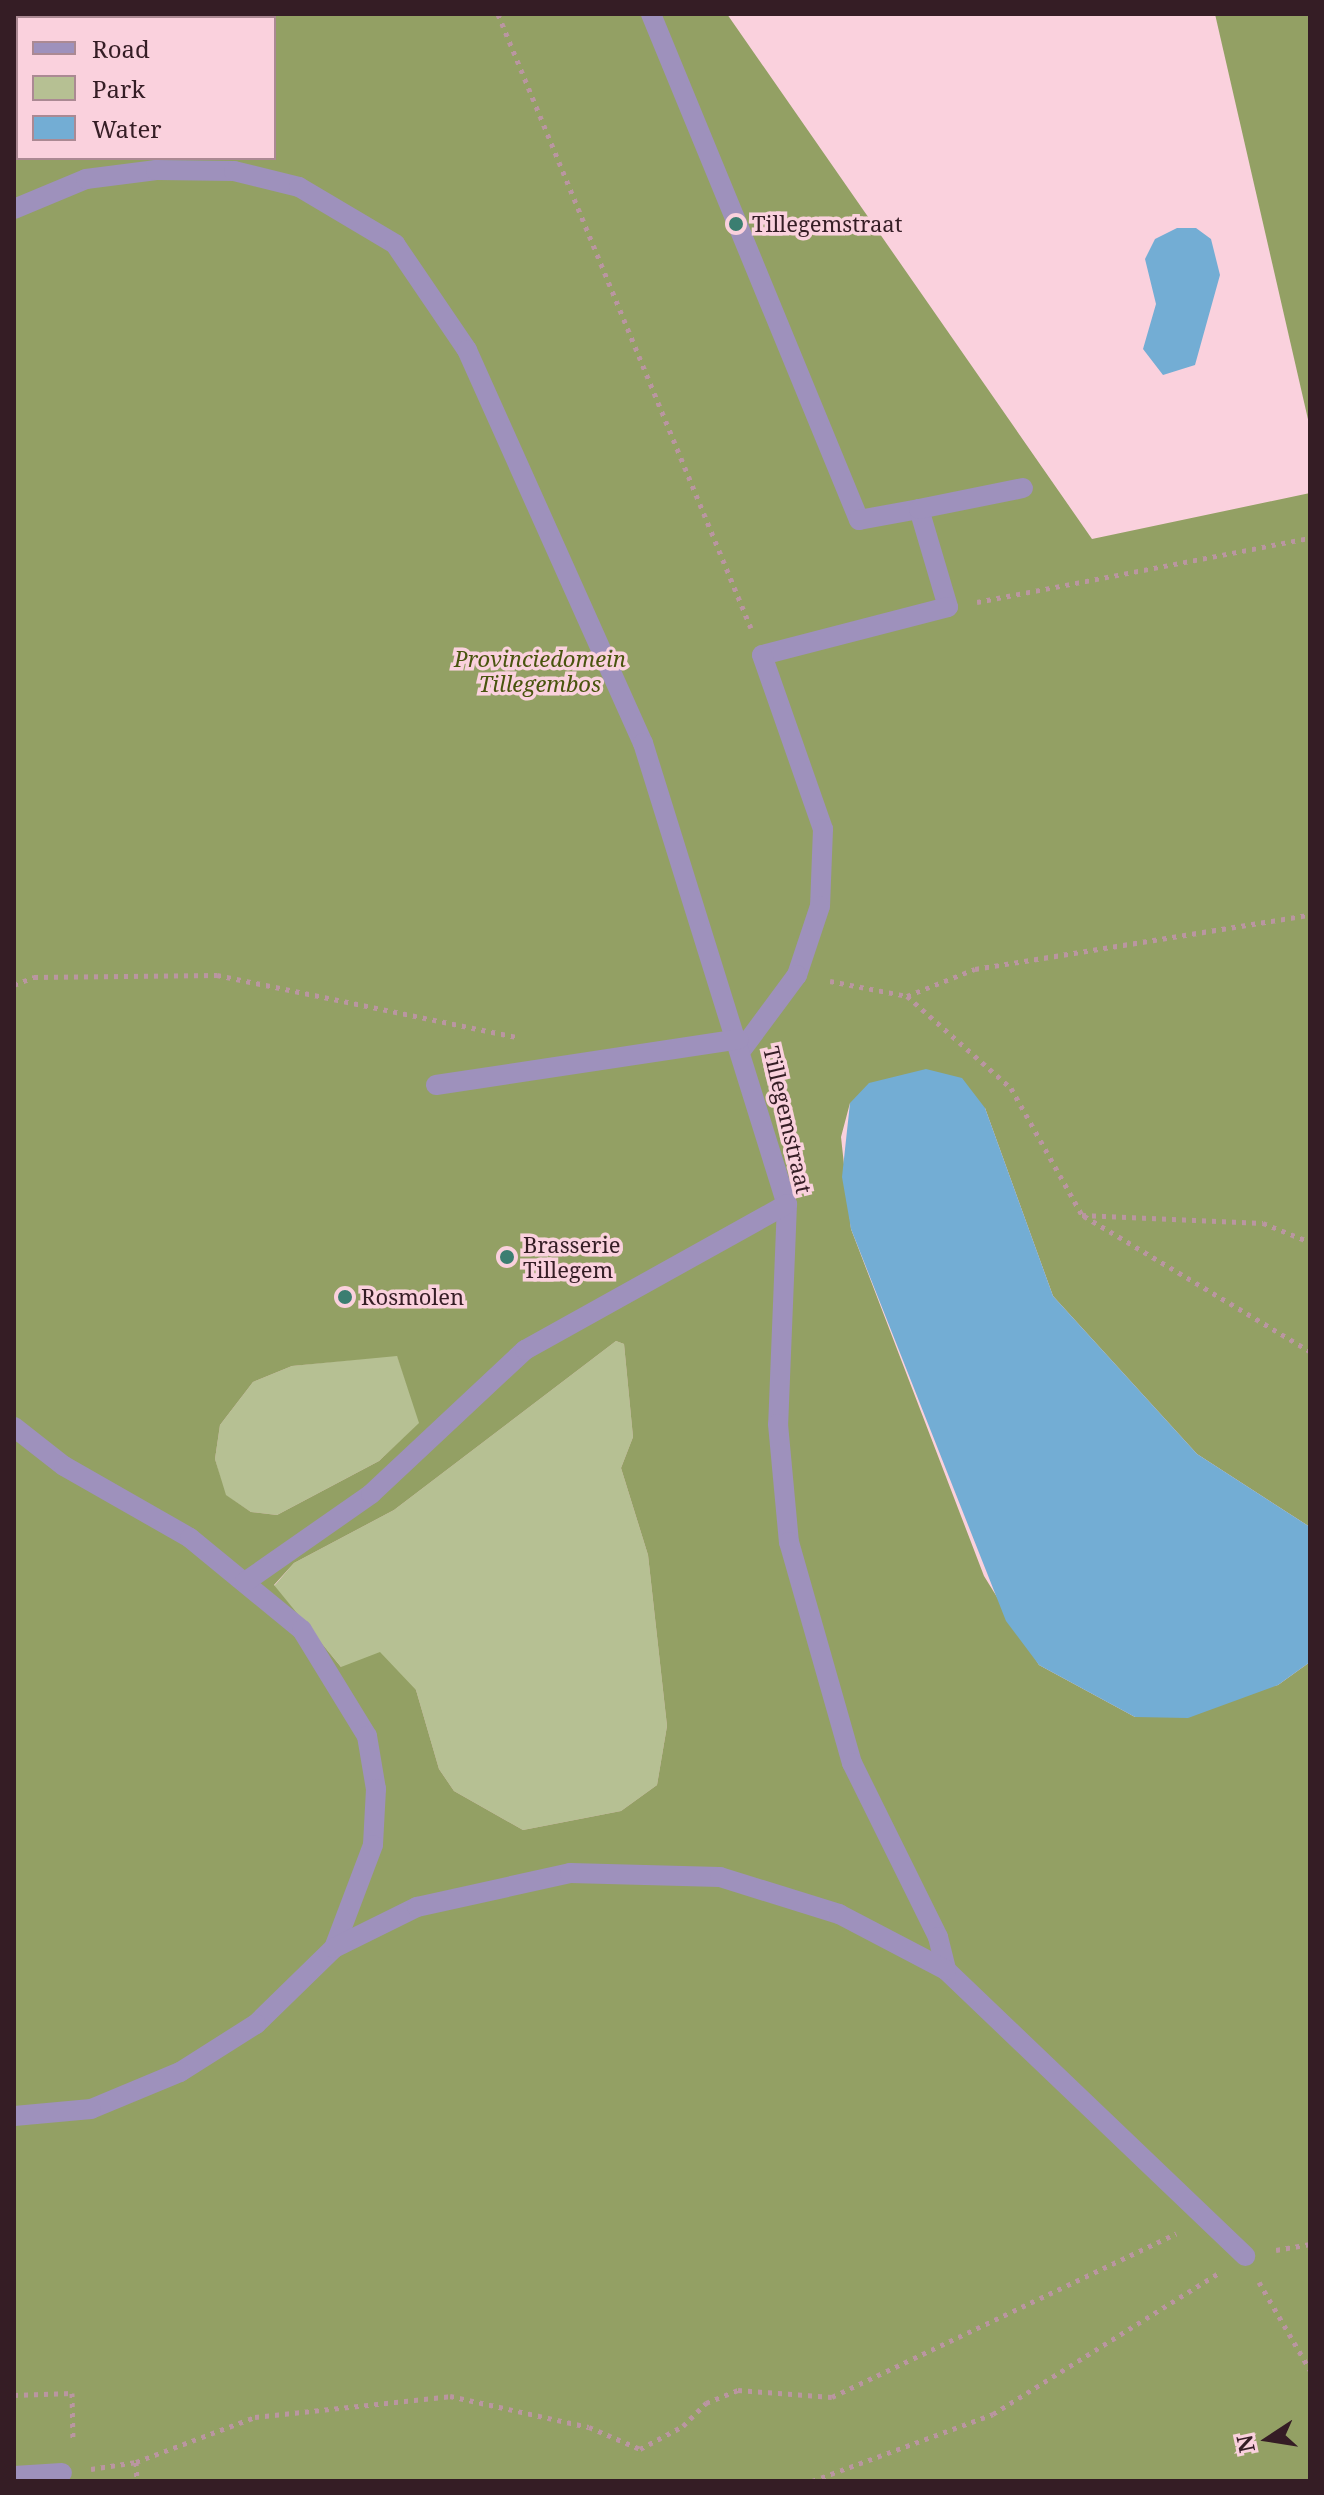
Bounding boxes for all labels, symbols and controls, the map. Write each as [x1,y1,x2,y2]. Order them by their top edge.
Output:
legend [16,16,276,160]
text: Road [92,32,150,65]
text: Park [92,72,145,105]
text: Water [92,112,162,145]
place label: Tillegemstraat [752,211,902,237]
marker: Tillegemstraat [727,215,745,233]
park label: Provinciedomein Tillegembos [454,645,626,696]
street label: Tillegemstraat [758,1044,818,1196]
place label: Brasserie Tillegem [523,1231,620,1282]
marker: Brasserie Tillegem [498,1248,516,1266]
place label: Rosmolen [361,1284,464,1310]
marker: Rosmolen [336,1288,354,1306]
north arrow [1228,2399,1308,2479]
text: N [1228,2432,1261,2456]

